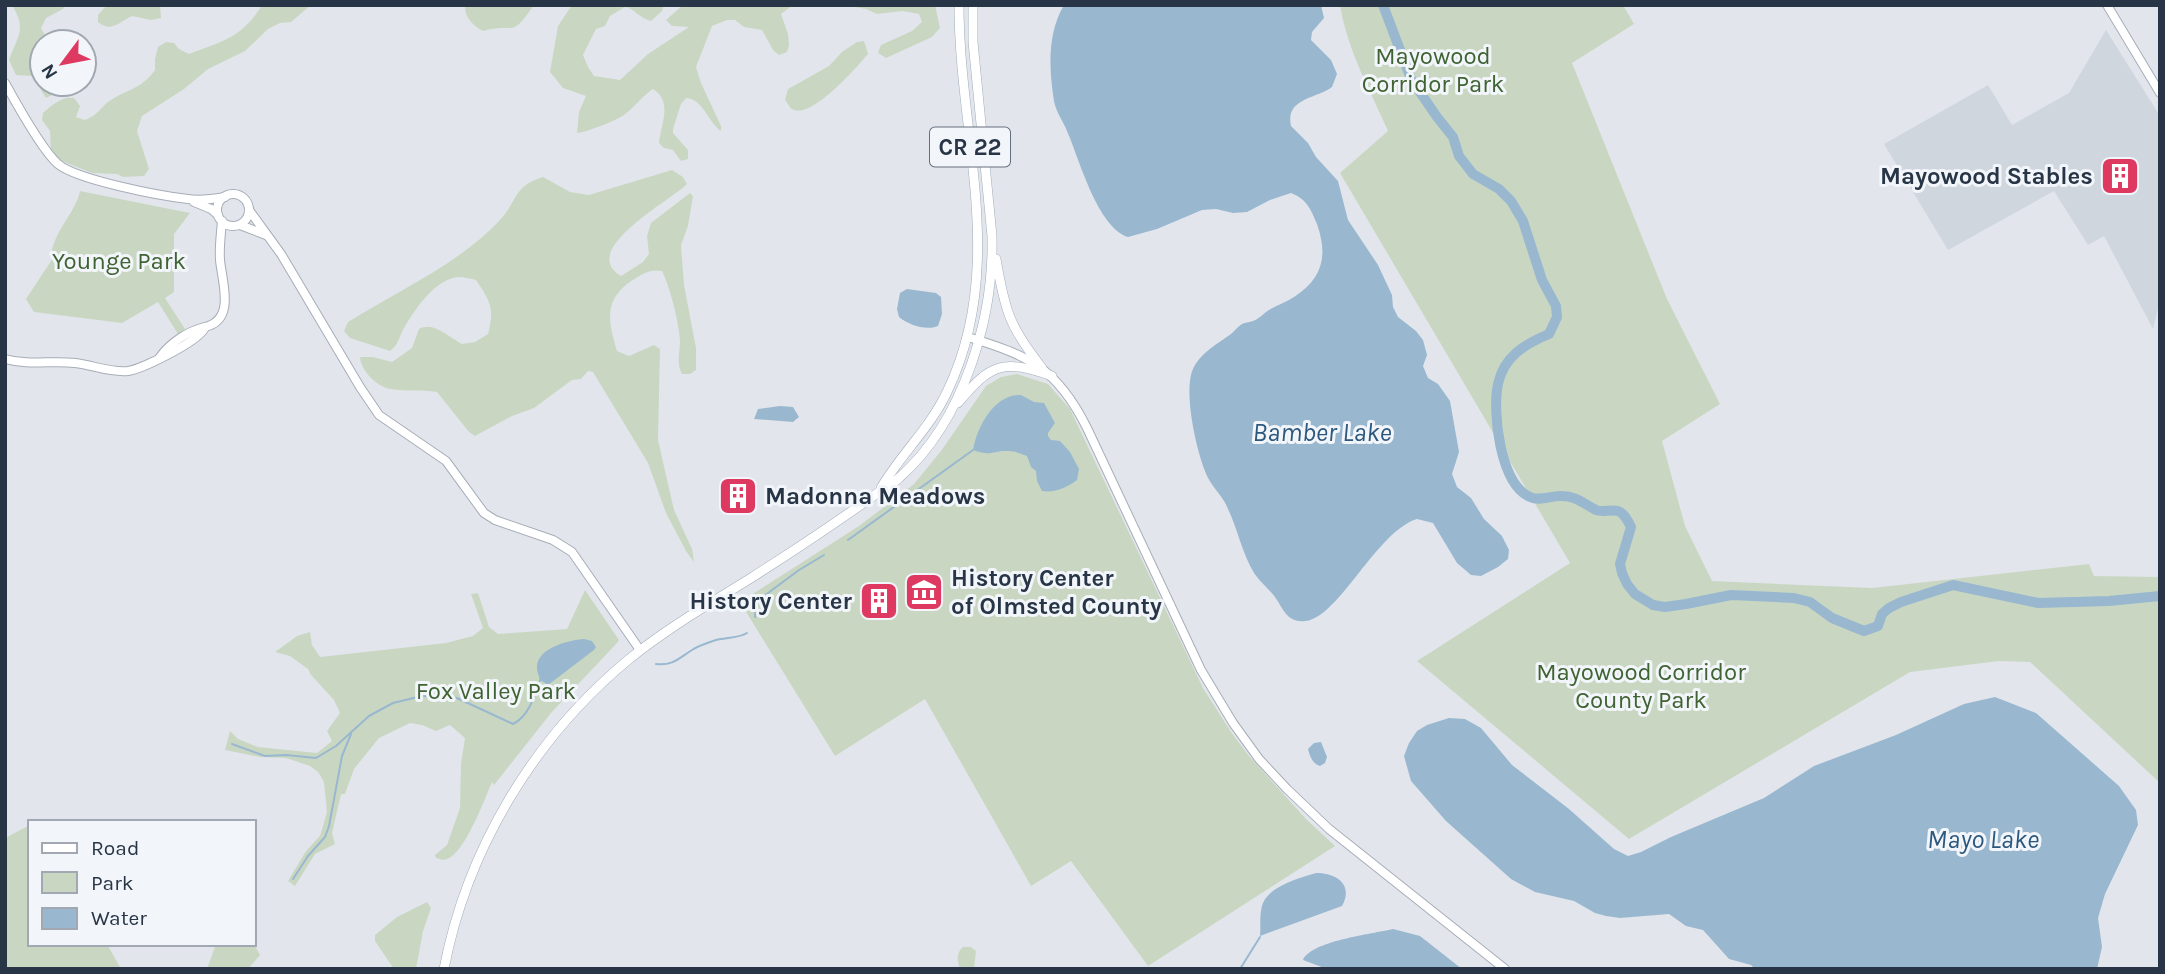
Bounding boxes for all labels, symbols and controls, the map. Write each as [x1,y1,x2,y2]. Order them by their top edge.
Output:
north arrow [28,28,98,98]
park label: Mayowood Corridor Park [1362,42,1504,98]
text: N [36,60,62,83]
road number: CR 22 [930,128,1010,166]
building icon: Mayowood Stables [2099,155,2141,197]
place label: Mayowood Stables [1880,162,2093,190]
park label: Younge Park [52,247,186,275]
water label: Bamber Lake [1252,417,1392,448]
building icon: Madonna Meadows [717,475,759,517]
place label: Madonna Meadows [765,482,985,510]
place label: History Center of Olmsted County [951,564,1162,620]
museum icon: History Center of Olmsted County [903,571,945,613]
building icon: History Center [858,580,900,622]
place label: History Center [689,587,853,615]
park label: Mayowood Corridor County Park [1536,658,1746,714]
park label: Fox Valley Park [416,677,576,705]
legend [28,820,256,946]
water label: Mayo Lake [1927,824,2039,855]
text: Road [91,836,139,860]
text: Park [91,871,134,895]
text: Water [91,906,147,930]

